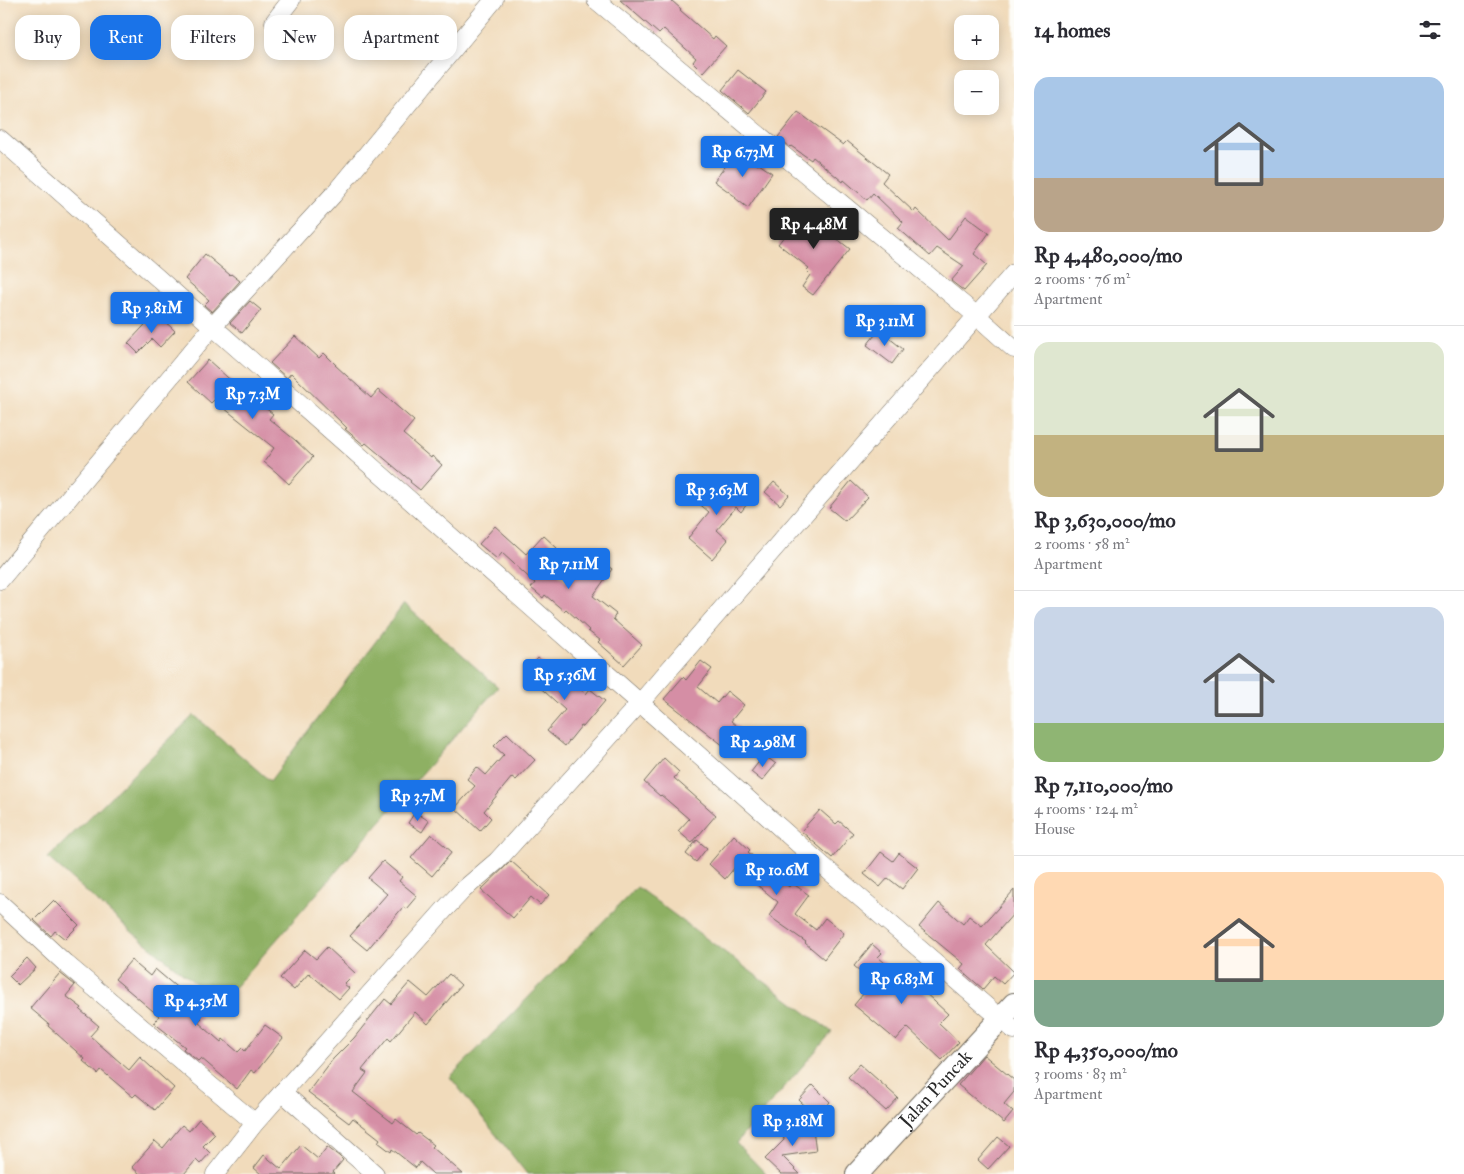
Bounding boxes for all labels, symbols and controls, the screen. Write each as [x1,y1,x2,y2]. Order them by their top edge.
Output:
chip: Buy [15,15,80,60]
chip: Rent [90,15,161,60]
chip: Filters [171,15,254,60]
chip: New [264,15,334,60]
chip: Apartment [344,15,457,60]
map controls [954,15,999,115]
button: + [954,15,999,60]
icon: filters [1416,16,1444,44]
text: 14 homes [1034,17,1111,44]
button: − [954,70,999,115]
icon: home [1194,109,1284,199]
pin: Rp 6.73M [691,136,795,178]
text: Rp 6.73M [712,142,774,162]
pin: Rp 4.48M [762,208,866,250]
text: Rp 4.48M [781,214,847,234]
text: Rp 4,480,000/mo [1034,242,1182,269]
text: 2 rooms · 76 m² [1034,269,1130,289]
text: Apartment [1034,289,1102,309]
pin: Rp 3.81M [100,292,204,334]
text: Rp 3.81M [122,298,182,318]
pin: Rp 3.11M [833,304,937,347]
text: Rp 3.11M [855,311,915,331]
icon: home [1194,375,1284,465]
pin: Rp 7.3M [207,378,299,420]
text: Rp 7.3M [226,384,280,404]
pin: Rp 3.63M [665,474,769,516]
text: Rp 3.63M [686,480,748,500]
text: Rp 3,630,000/mo [1034,507,1176,534]
text: 2 rooms · 58 m² [1034,534,1129,554]
pin: Rp 7.11M [517,548,621,590]
text: Rp 7.11M [539,554,599,574]
text: Apartment [1034,554,1102,574]
icon: home [1194,640,1284,730]
pin: Rp 5.36M [513,658,617,701]
text: Rp 5.36M [534,665,596,685]
pin: Rp 2.98M [711,726,815,768]
text: Rp 2.98M [730,732,796,752]
text: Rp 7,110,000/mo [1034,772,1173,799]
pin: Rp 3.7M [372,780,464,822]
text: Rp 3.7M [391,786,445,806]
text: 4 rooms · 124 m² [1034,799,1138,819]
text: House [1034,819,1075,839]
pin: Rp 10.6M [725,854,829,896]
text: Rp 10.6M [745,860,809,880]
icon: home [1194,905,1284,995]
pin: Rp 6.83M [850,962,954,1005]
text: Rp 6.83M [870,969,934,989]
pin: Rp 4.35M [144,984,248,1027]
text: Rp 4.35M [164,991,228,1011]
text: Rp 4,350,000/mo [1034,1037,1178,1064]
street label: Jalan Puncak [893,1045,977,1133]
text: 3 rooms · 83 m² [1034,1064,1127,1084]
text: Apartment [1034,1084,1102,1104]
pin: Rp 3.18M [741,1104,845,1147]
text: Rp 3.18M [763,1111,823,1131]

